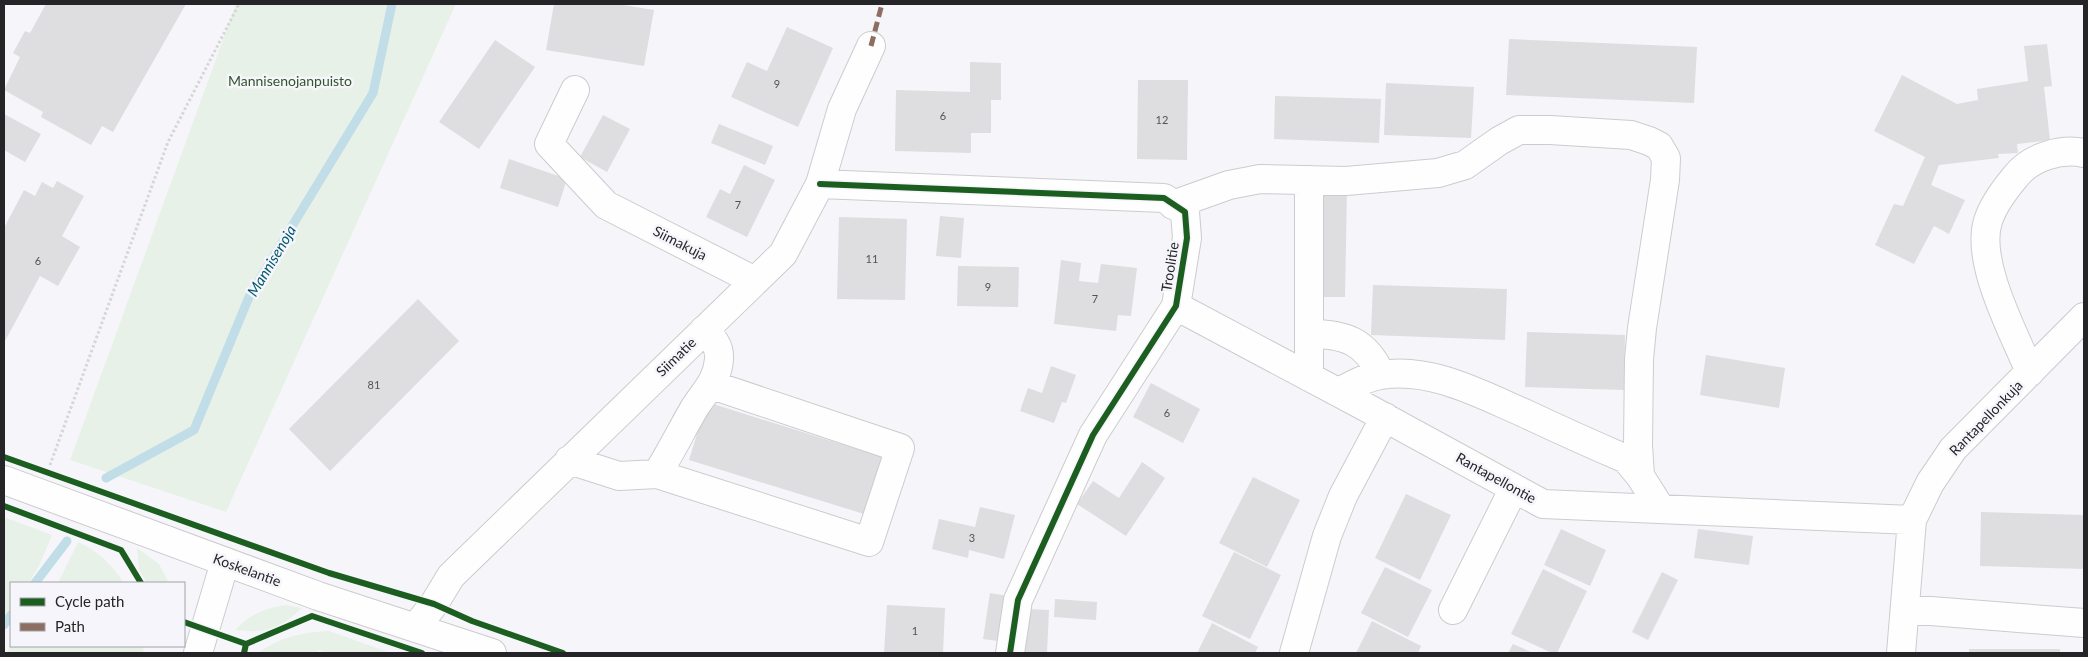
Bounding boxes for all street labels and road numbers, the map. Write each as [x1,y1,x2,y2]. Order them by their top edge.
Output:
street label: Siimakuja [651,222,710,263]
street label: Troolitie [1157,241,1182,293]
street label: Siimatie [652,334,699,380]
street label: Rantapellonkuja [1945,376,2026,459]
street label: Rantapellontie [1453,449,1539,507]
street label: Koskelantie [211,549,283,590]

